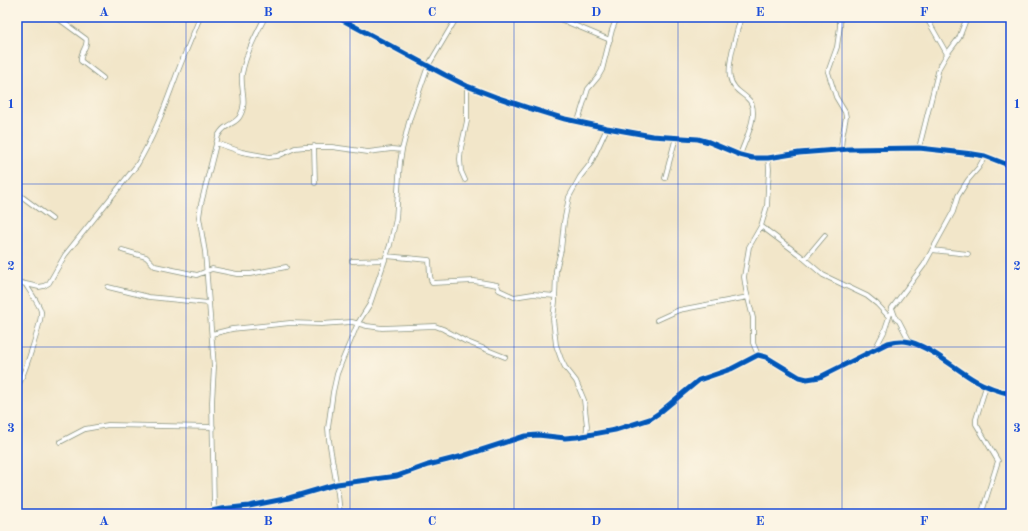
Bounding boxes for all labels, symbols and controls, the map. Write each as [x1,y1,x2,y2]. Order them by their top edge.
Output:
text: A [99,6,109,19]
text: B [263,6,273,19]
text: C [428,6,436,19]
text: D [591,6,601,19]
text: E [756,6,765,19]
text: F [920,6,929,19]
text: 1 [7,98,15,111]
text: 1 [1013,98,1021,111]
text: 2 [7,260,15,273]
text: 2 [1013,260,1021,273]
text: 3 [7,422,15,435]
text: 3 [1013,422,1021,435]
text: A [99,515,109,528]
text: B [263,515,273,528]
text: C [428,515,436,528]
text: D [591,515,601,528]
text: E [756,515,765,528]
text: F [920,515,929,528]

